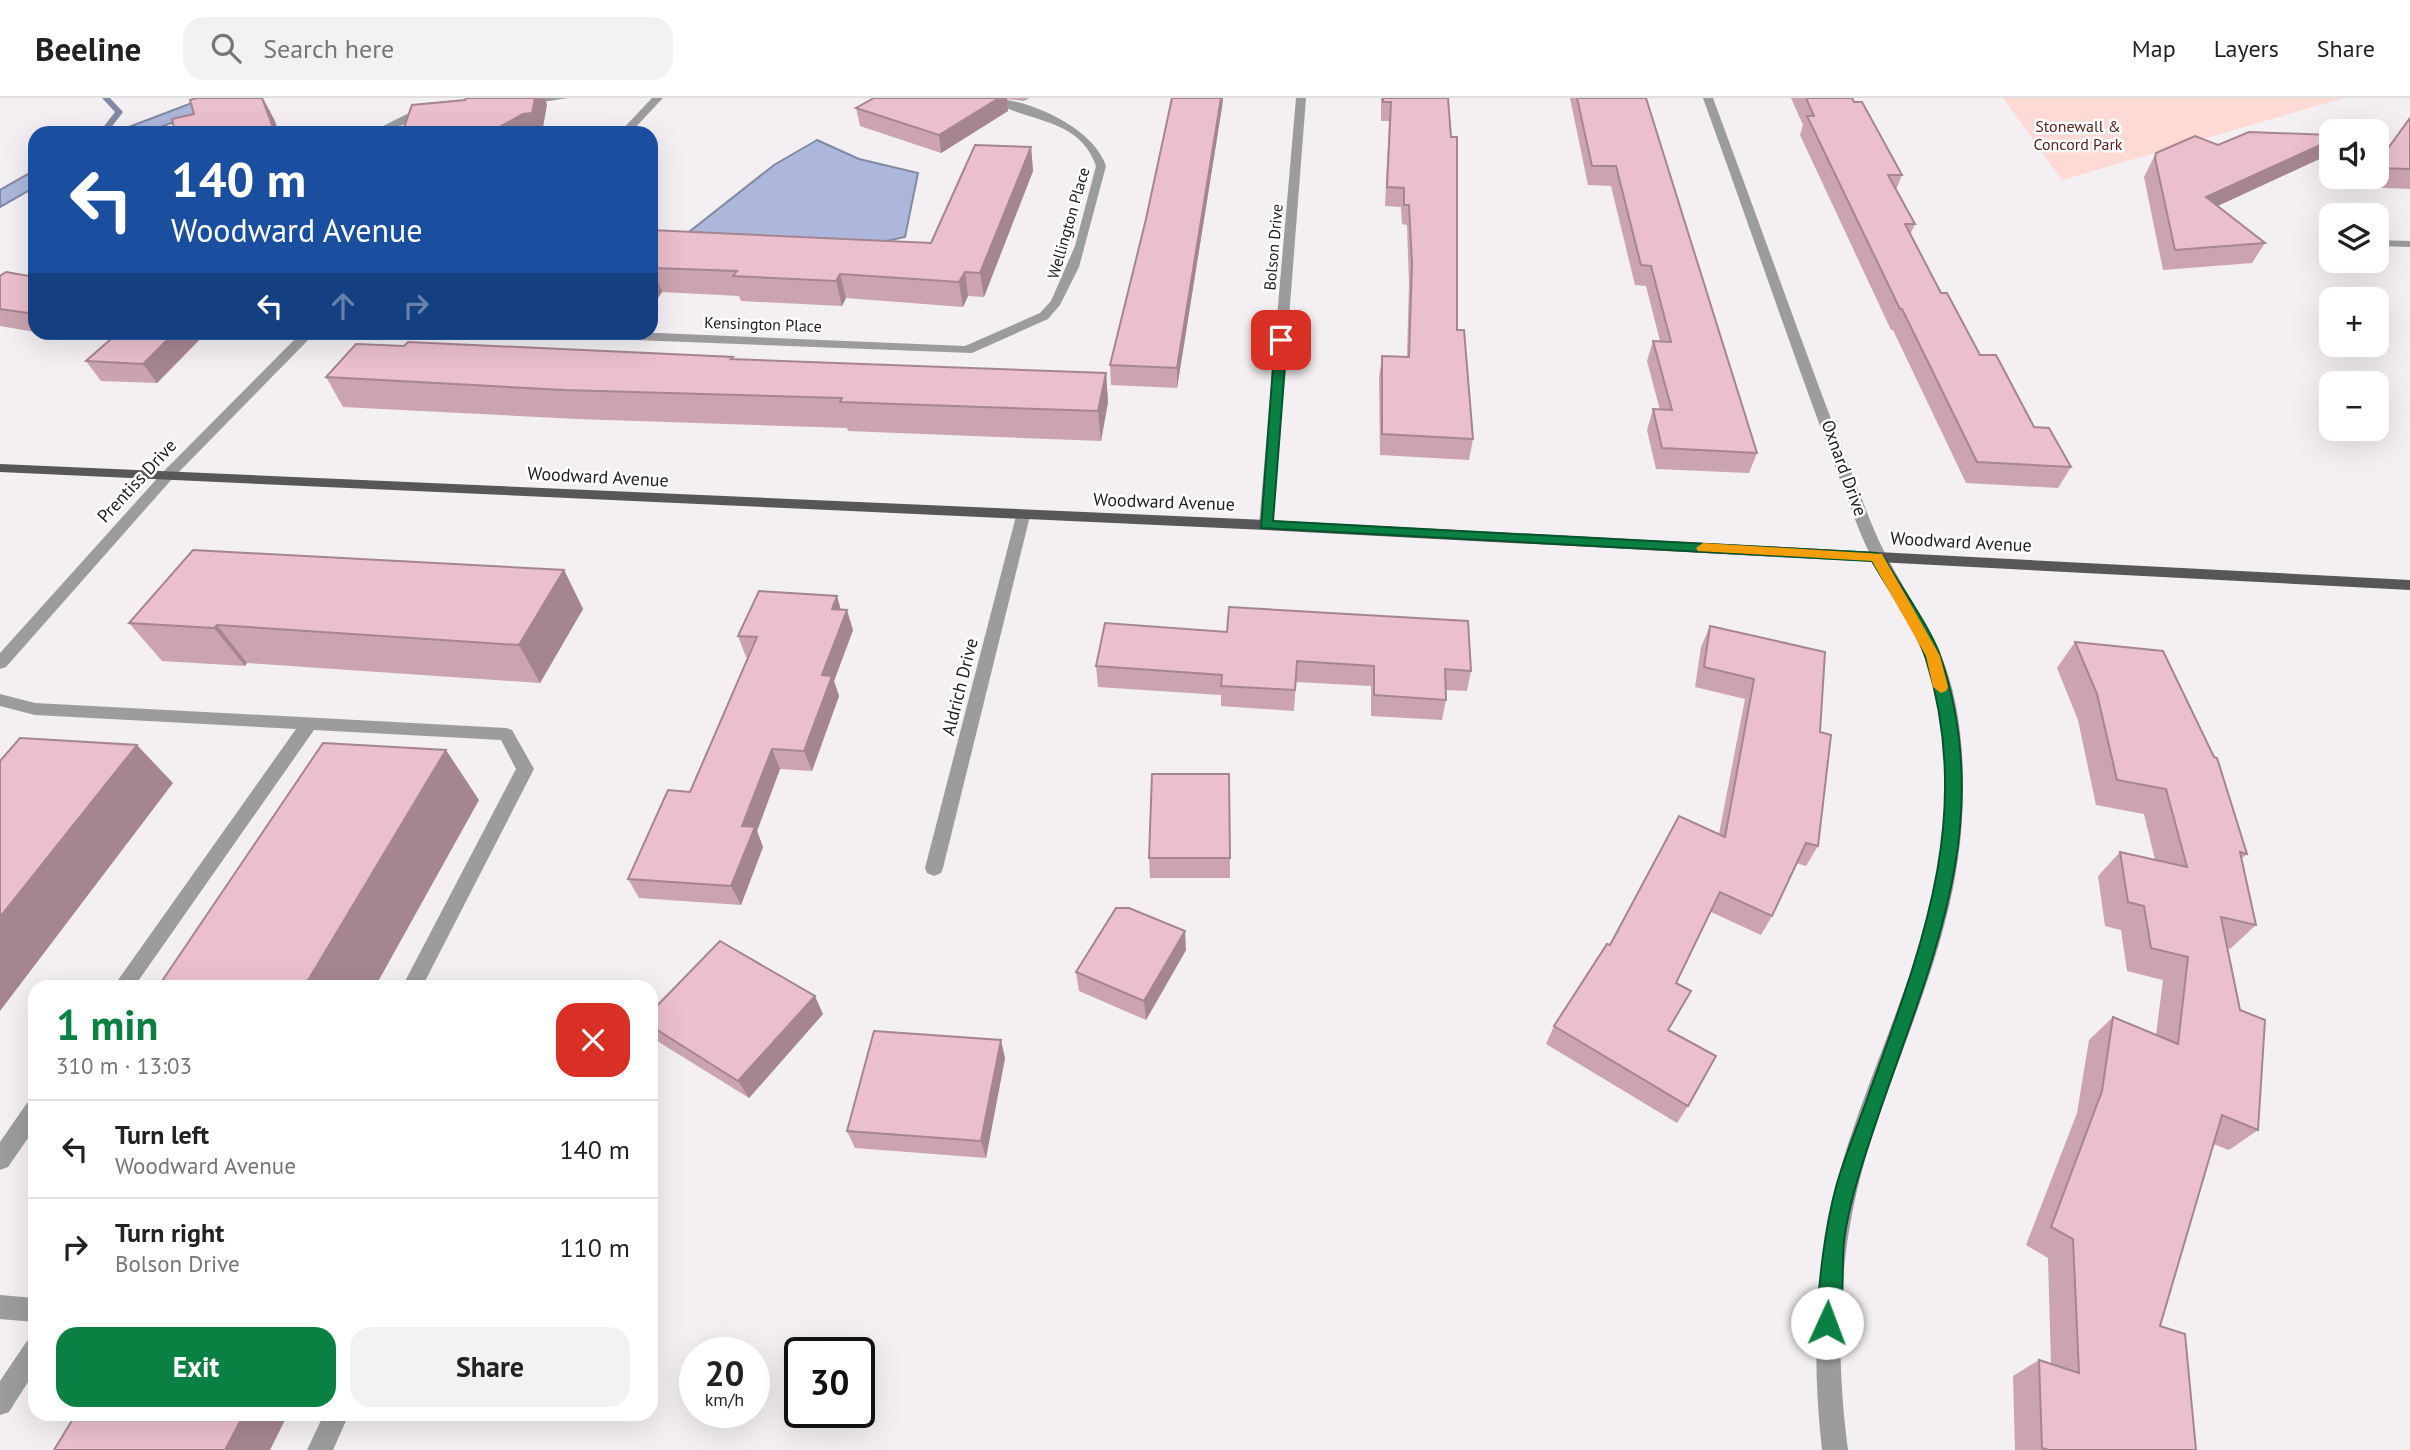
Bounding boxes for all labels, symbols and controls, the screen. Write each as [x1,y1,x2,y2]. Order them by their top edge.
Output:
search box [183,17,673,80]
text: Beeline [35,27,141,70]
icon: search [207,29,245,67]
text: Search here [263,32,394,65]
text: Map [2132,33,2176,64]
text: Layers [2214,33,2279,64]
text: Share [2317,33,2375,64]
park label: Stonewall & Concord Park [2033,116,2123,154]
map controls [2319,119,2389,441]
button: sound [2319,119,2389,189]
text: 140 m [171,147,306,211]
icon: left [56,154,147,245]
street label: Wellington Place [1043,165,1093,281]
street label: Bolson Drive [1259,203,1287,291]
button: layers [2319,203,2389,273]
text: Woodward Avenue [171,209,423,251]
icon: left [251,287,289,325]
icon: ahead [324,287,362,325]
icon: right [397,287,435,325]
button: + [2319,287,2389,357]
pin [1251,310,1311,370]
street label: Kensington Place [704,312,822,336]
icon: arrive [1262,321,1300,359]
button: − [2319,371,2389,441]
street label: Oxnard Drive [1816,417,1873,519]
street label: Prentiss Drive [92,434,181,527]
street label: Woodward Avenue [527,461,669,492]
street label: Woodward Avenue [1093,488,1235,515]
street label: Woodward Avenue [1890,526,2032,557]
street label: Aldrich Drive [936,636,983,738]
text: 1 min [56,997,158,1052]
button: close [556,1003,630,1077]
text: 310 m · 13:03 [56,1051,192,1080]
text: Turn left [115,1118,209,1151]
icon: left [56,1130,94,1168]
text: 140 m [559,1133,630,1166]
text: Woodward Avenue [115,1151,296,1180]
text: Turn right [115,1216,224,1249]
icon: right [56,1228,94,1266]
text: 110 m [559,1231,630,1264]
text: Bolson Drive [115,1249,240,1278]
position arrow [1790,1286,1864,1360]
button: Exit [56,1327,336,1407]
button: Share [350,1327,630,1407]
speed limit sign: 30 [784,1337,875,1428]
text: 20 [705,1350,744,1396]
text: km/h [705,1388,744,1411]

